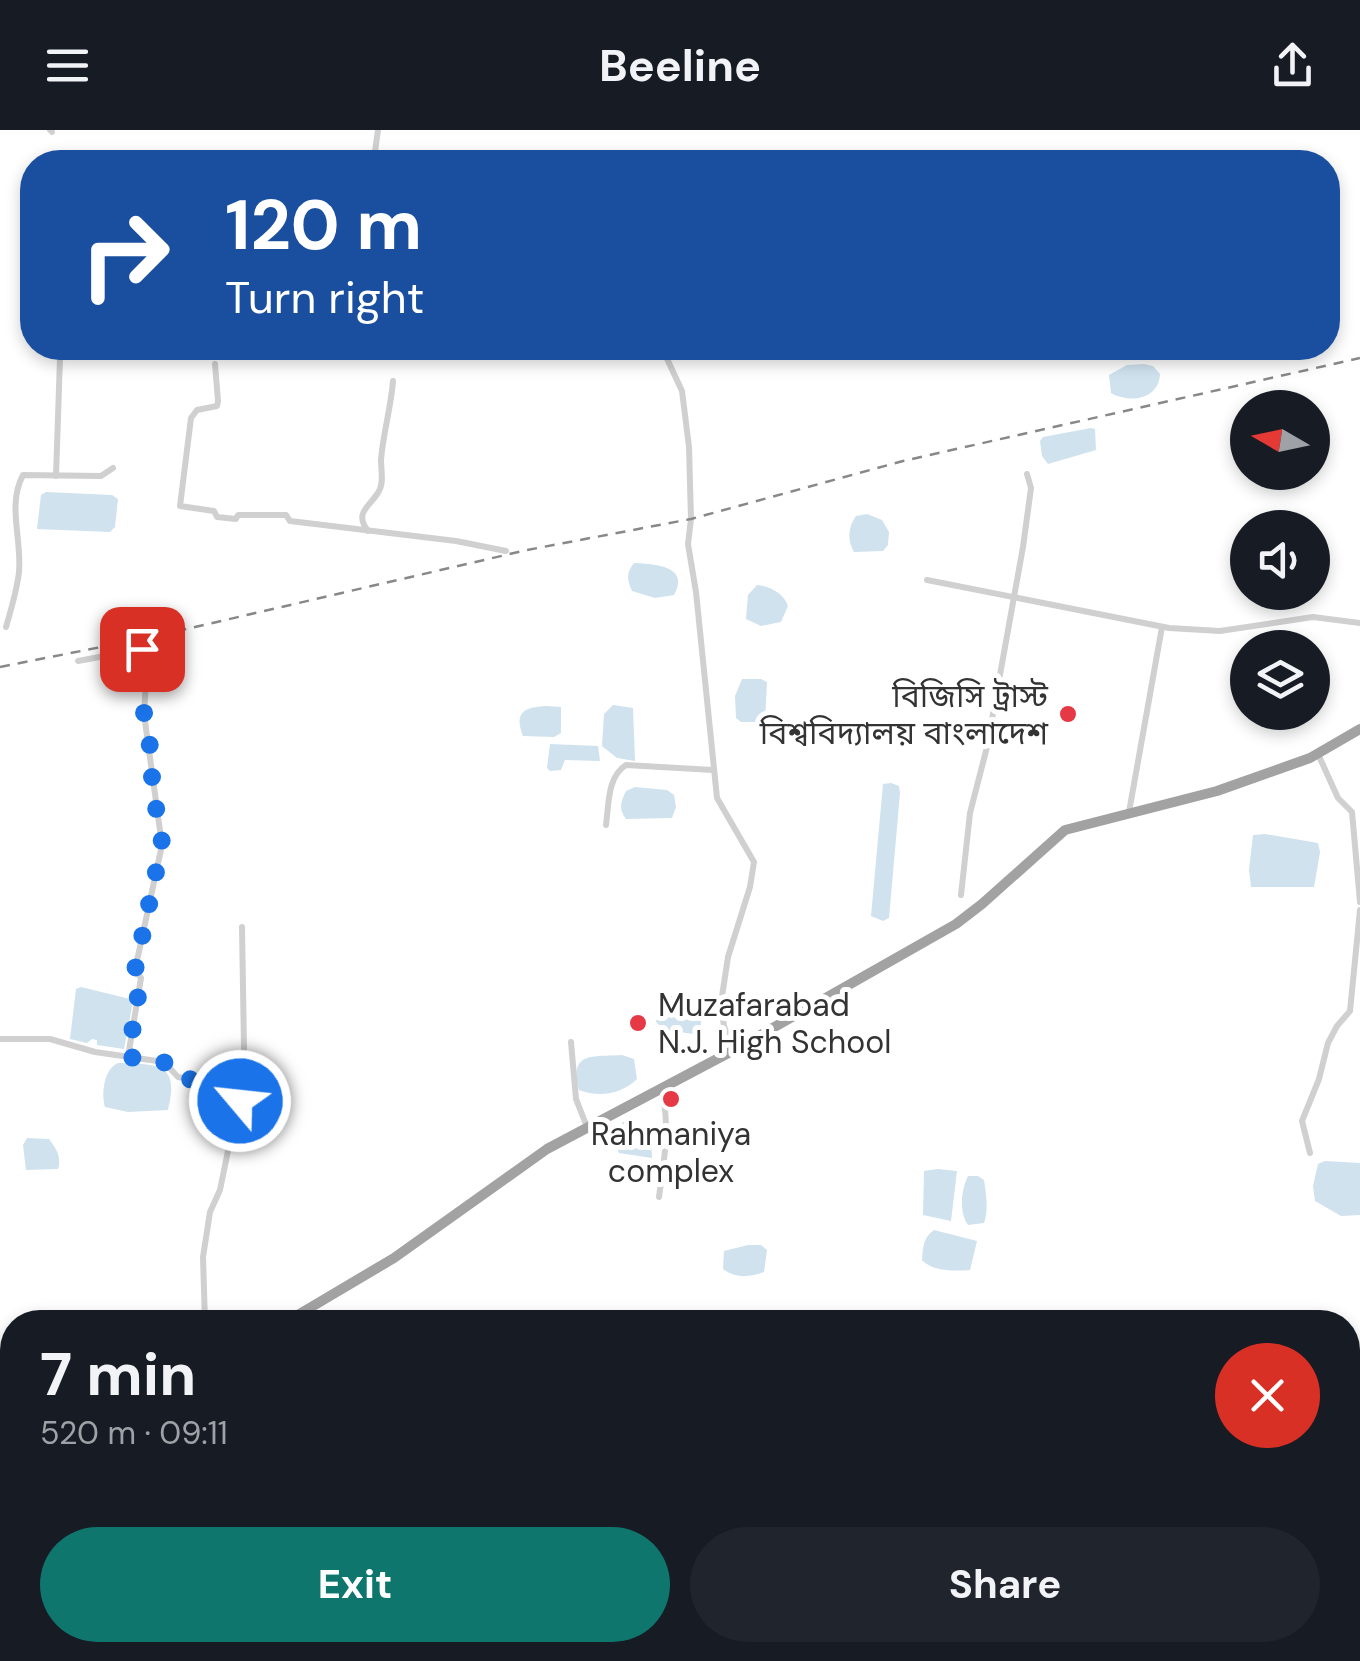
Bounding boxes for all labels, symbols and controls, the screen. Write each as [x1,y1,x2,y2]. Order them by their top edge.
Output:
text: Beeline [599,36,761,95]
icon: menu [40,38,95,93]
icon: share [1265,38,1320,93]
text: 120 m [225,180,422,271]
icon: right [60,190,190,320]
text: Turn right [225,268,424,327]
north arrow [1230,390,1330,490]
map controls [1230,390,1330,730]
button: sound [1230,510,1330,610]
pin [100,607,185,692]
icon: arrive [115,622,170,677]
button: layers [1230,630,1330,730]
place label: বিজিসি ট্রাস্ট বিশ্ববিদ্যালয় বাংলাদেশ [759,675,1049,754]
marker: বিজিসি ট্রাস্ট বিশ্ববিদ্যালয় বাংলাদেশ [1057,703,1079,725]
place label: Muzafarabad N.J. High School [658,984,891,1063]
marker: Muzafarabad N.J. High School [627,1012,649,1034]
position arrow [188,1049,292,1153]
marker: Rahmaniya complex [660,1088,682,1110]
place label: Rahmaniya complex [591,1113,751,1192]
text: 7 min [40,1335,196,1414]
button: close [1215,1343,1320,1448]
text: 520 m · 09:11 [40,1412,228,1454]
button: Exit [40,1527,670,1642]
button: Share [690,1527,1320,1642]

